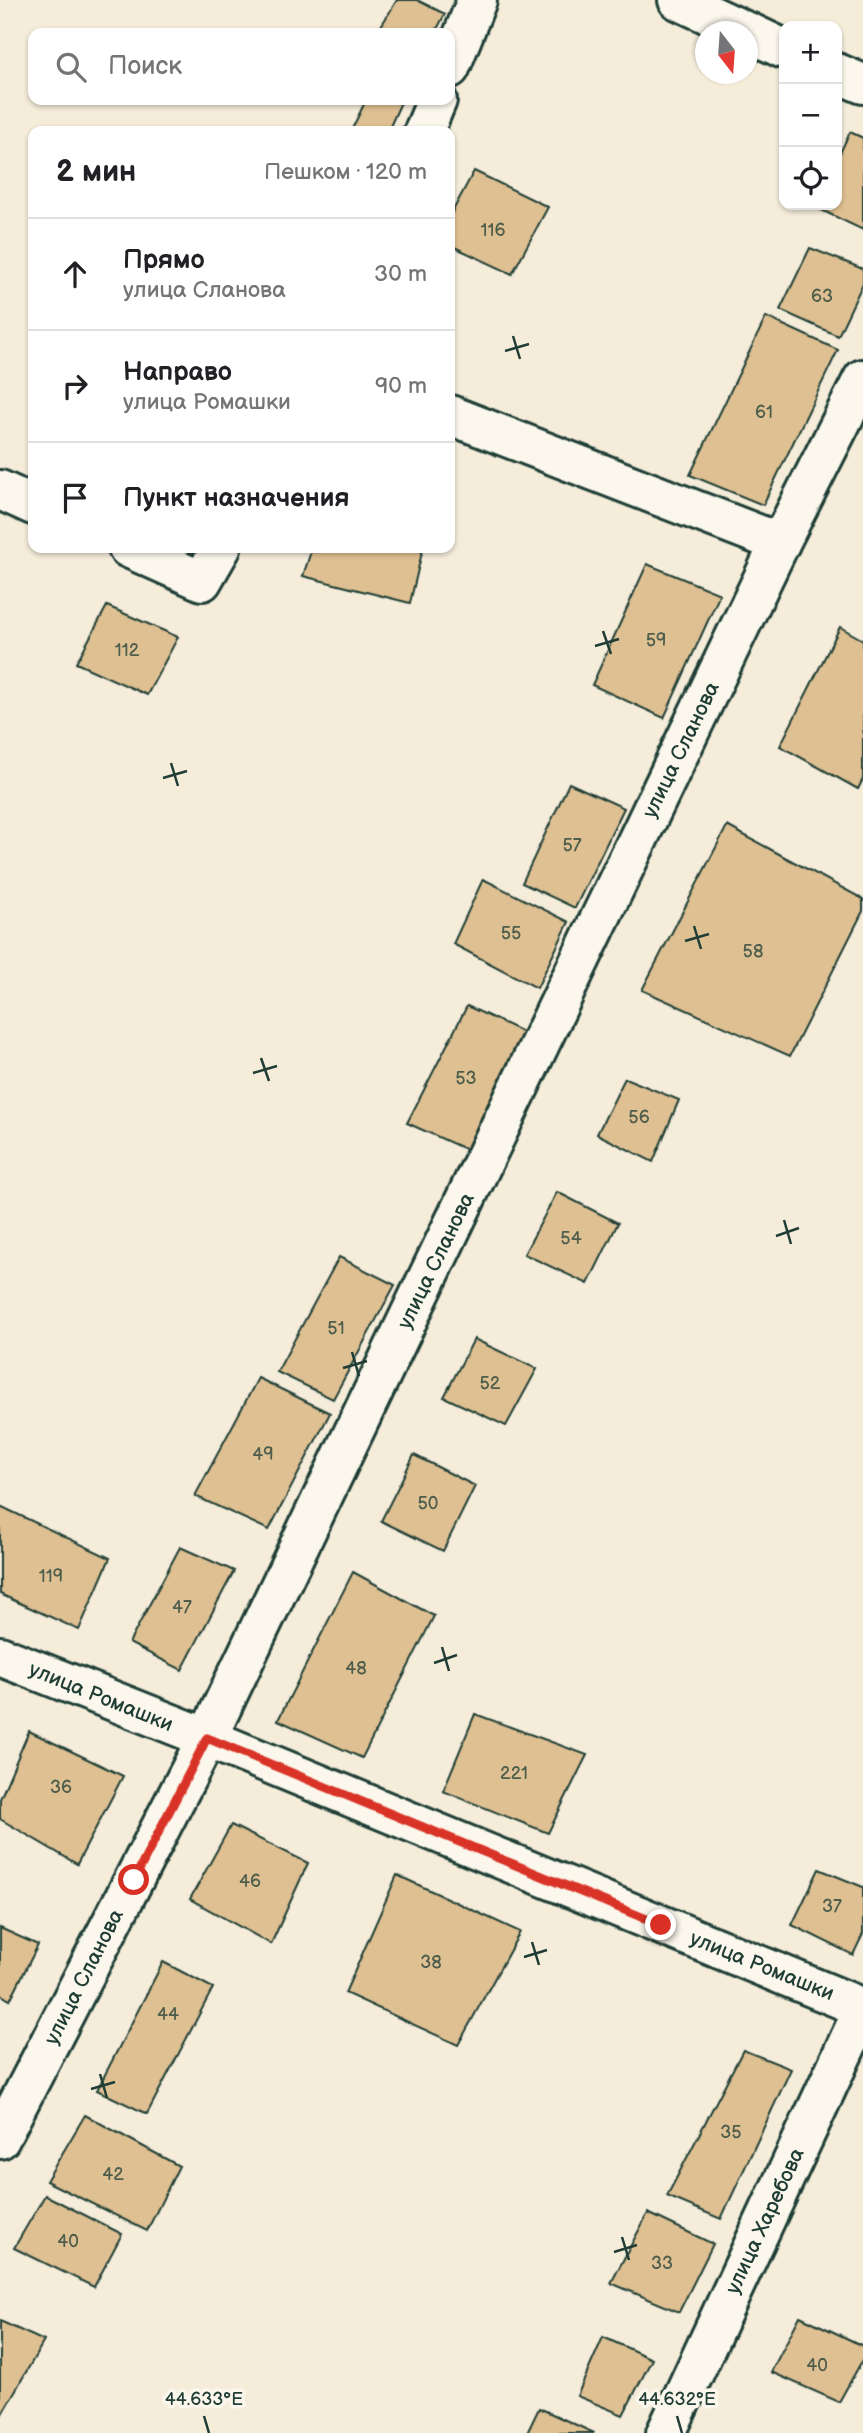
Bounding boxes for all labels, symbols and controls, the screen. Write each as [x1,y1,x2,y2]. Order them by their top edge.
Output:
north arrow [695,21,758,84]
map controls [779,21,842,210]
button: + [779,21,842,84]
search box [28,28,455,105]
icon: search [52,48,90,86]
text: Поиск [108,51,182,82]
button: − [779,84,842,147]
button: locate [779,147,842,210]
text: 2 мин [56,154,136,190]
text: Пешком · 120 m [264,158,427,186]
house number: 116 [481,220,505,241]
text: Прямо [123,245,205,276]
icon: ahead [56,255,94,293]
text: 30 m [374,260,427,288]
text: улица Сланова [123,276,286,304]
house number: 63 [811,286,833,307]
text: Направо [123,357,232,388]
icon: right [56,367,94,405]
text: 90 m [375,372,427,400]
text: улица Ромашки [123,388,291,416]
house number: 61 [755,402,773,423]
icon: arrive [56,479,94,517]
text: Пункт назначения [123,483,349,514]
house number: 59 [646,630,666,651]
house number: 112 [115,640,140,661]
street label: улица Сланова [637,677,725,822]
house number: 57 [562,835,582,856]
house number: 55 [501,923,521,944]
house number: 58 [743,941,763,962]
house number: 53 [455,1068,477,1089]
house number: 56 [628,1107,650,1128]
street label: улица Сланова [392,1188,480,1333]
house number: 54 [560,1228,582,1249]
house number: 51 [327,1318,345,1339]
house number: 52 [480,1373,501,1394]
house number: 49 [252,1444,274,1465]
house number: 50 [418,1493,438,1514]
house number: 119 [39,1566,63,1587]
house number: 47 [172,1597,192,1618]
street label: улица Ромашки [25,1657,177,1737]
house number: 48 [345,1658,367,1679]
house number: 221 [500,1763,528,1784]
house number: 36 [50,1777,72,1798]
route start [118,1864,149,1895]
house number: 46 [239,1871,261,1892]
house number: 37 [822,1896,842,1917]
street label: улица Сланова [39,1905,129,2049]
route end [645,1909,676,1940]
street label: улица Ромашки [686,1926,838,2006]
house number: 38 [420,1952,442,1973]
house number: 44 [157,2004,179,2025]
house number: 35 [720,2122,742,2143]
street label: улица Харебова [720,2143,810,2298]
house number: 42 [102,2164,124,2185]
house number: 40 [57,2231,79,2252]
house number: 33 [651,2253,673,2274]
house number: 40 [806,2355,828,2376]
text: 44.633°E [165,2389,243,2410]
text: 44.632°E [638,2389,716,2410]

